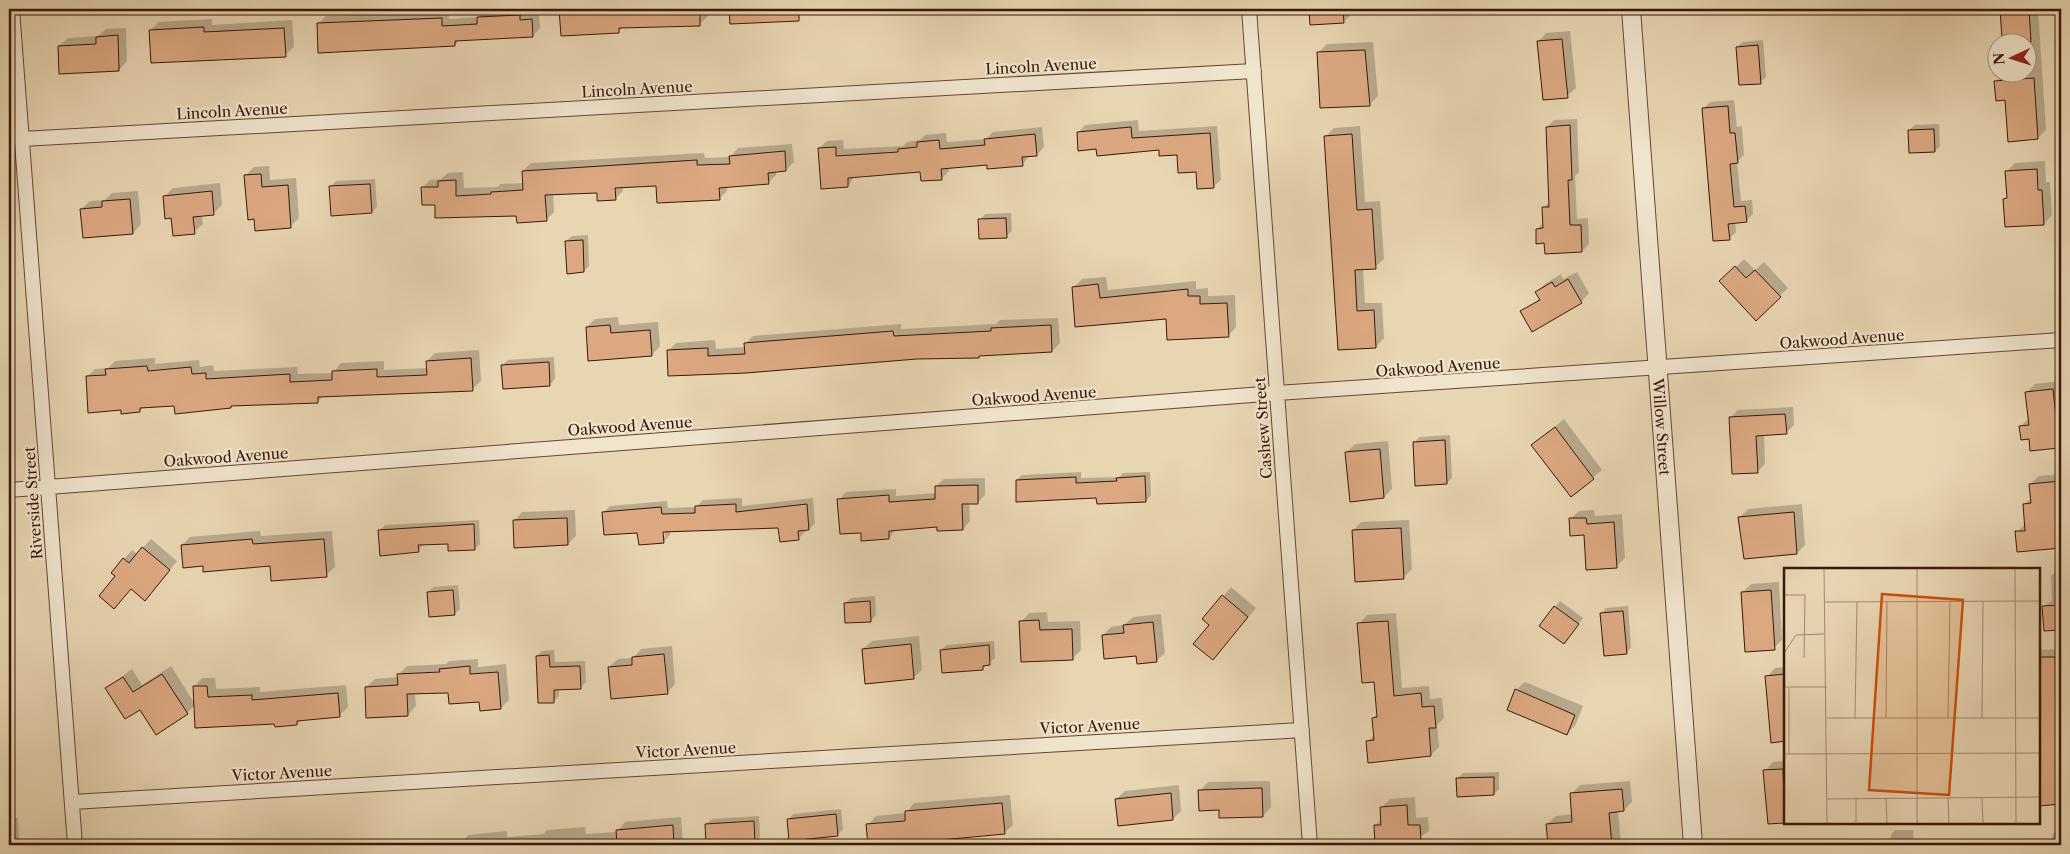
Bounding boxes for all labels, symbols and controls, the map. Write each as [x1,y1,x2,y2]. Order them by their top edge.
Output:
north arrow [1988,32,2038,82]
text: N [1990,52,2008,66]
street label: Lincoln Avenue [985,54,1097,78]
street label: Lincoln Avenue [581,77,693,101]
street label: Lincoln Avenue [176,99,288,123]
street label: Oakwood Avenue [1779,325,1905,353]
street label: Oakwood Avenue [1375,353,1501,381]
street label: Cashew Street [1250,376,1276,480]
street label: Willow Street [1649,377,1675,477]
street label: Oakwood Avenue [971,382,1097,410]
street label: Oakwood Avenue [567,412,693,440]
street label: Oakwood Avenue [163,443,289,471]
street label: Riverside Street [20,445,46,560]
inset map [1784,568,2040,824]
street label: Victor Avenue [1038,714,1141,738]
street label: Victor Avenue [634,738,737,762]
street label: Victor Avenue [230,761,333,785]

